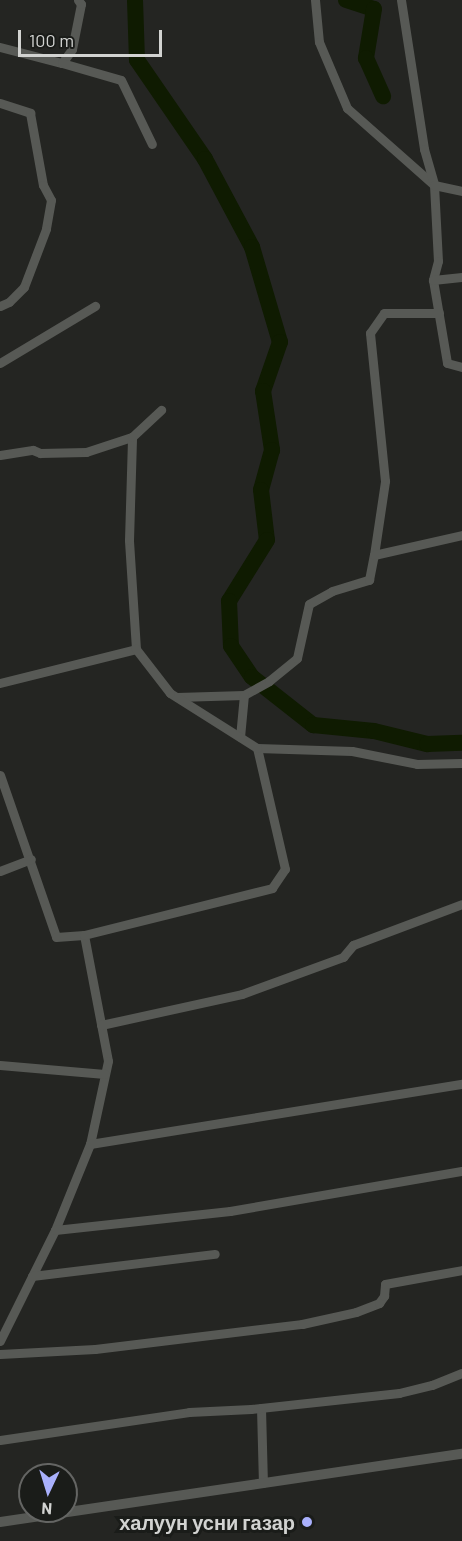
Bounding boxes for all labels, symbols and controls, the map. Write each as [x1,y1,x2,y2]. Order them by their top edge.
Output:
scale bar [21,18,165,56]
text: 100 m [29,29,74,51]
north arrow [18,1463,78,1523]
text: N [41,1500,53,1519]
place label: халуун усни газар [119,1510,295,1534]
marker: халуун усни газар [300,1515,314,1529]

